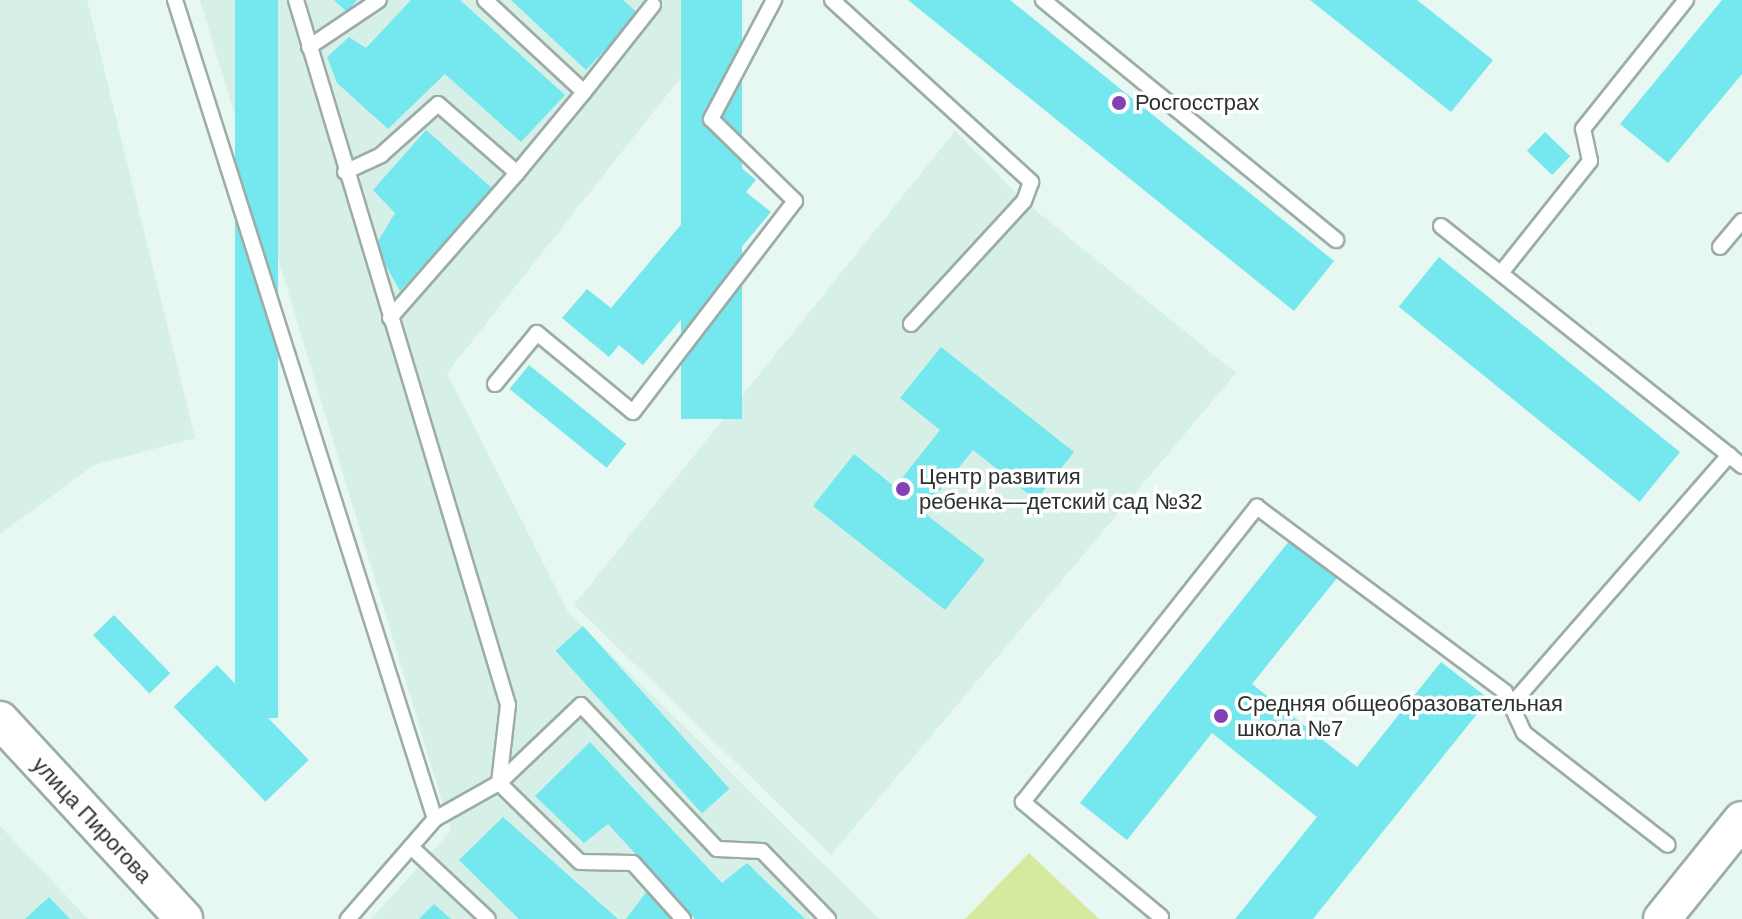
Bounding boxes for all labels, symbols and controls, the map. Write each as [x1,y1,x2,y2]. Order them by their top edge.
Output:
place label: Росгосстрах [1135,90,1259,116]
marker: Росгосстрах [1110,94,1128,112]
place label: Центр развития ребенка––детский сад №32 [919,463,1203,514]
marker: Центр развития ребенка––детский сад №32 [894,480,912,498]
place label: Средняя общеобразовательная школа №7 [1237,690,1563,742]
marker: Средняя общеобразовательная школа №7 [1212,707,1230,725]
street label: улица Пирогова [27,752,157,888]

